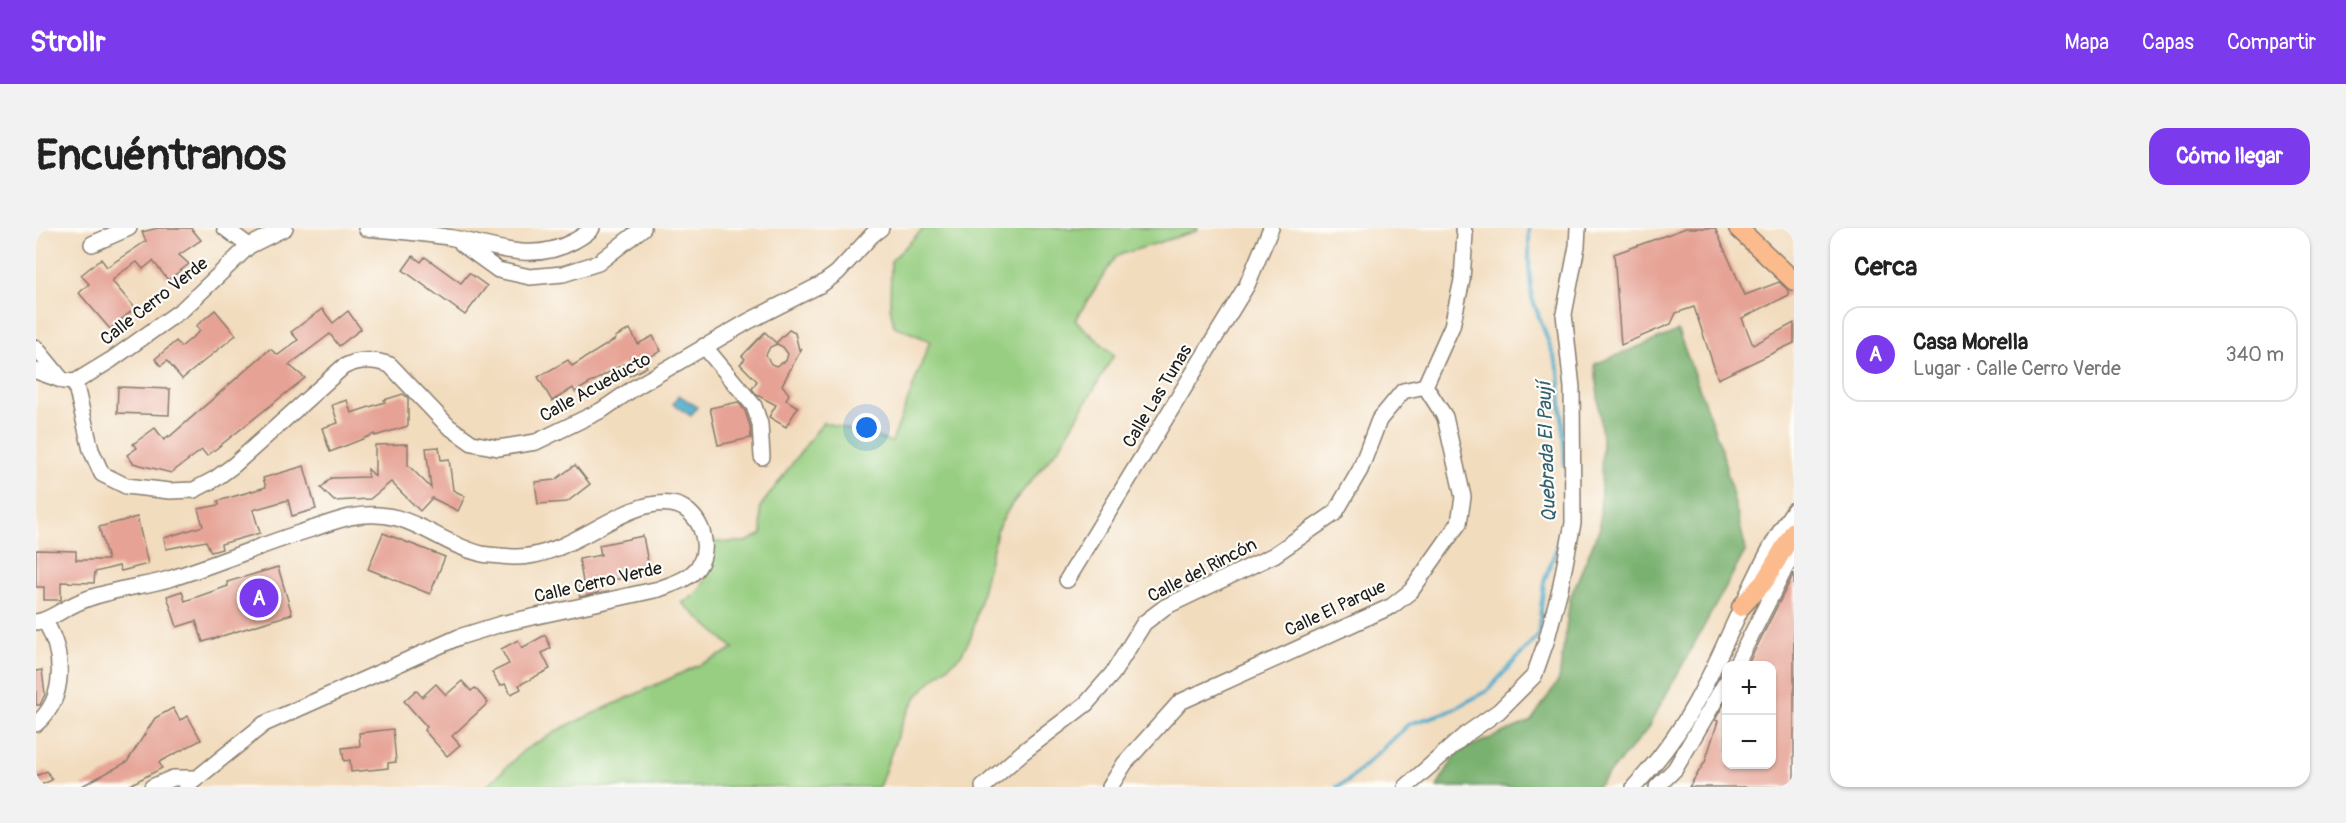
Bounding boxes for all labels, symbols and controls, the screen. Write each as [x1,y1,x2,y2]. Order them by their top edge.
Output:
text: Strollr [30,25,105,60]
text: Mapa [2065,29,2109,56]
text: Capas [2142,29,2194,56]
text: Compartir [2227,29,2316,56]
button: Cómo llegar [2149,128,2310,185]
text: Encuéntranos [36,130,286,182]
text: Cerca [1854,251,1917,283]
street label: Calle Cerro Verde [96,252,213,351]
text: Casa Morella [1913,328,2028,356]
street label: Calle Las Tunas [1118,340,1197,452]
text: A [1869,342,1882,367]
text: 340 m [2225,342,2284,367]
street label: Calle Acueducto [536,347,655,427]
text: Lugar · Calle Cerro Verde [1913,356,2121,381]
water label: Quebrada El Paují [1531,378,1561,523]
your location [852,413,881,442]
street label: Calle del Rincón [1144,533,1261,608]
street label: Calle Cerro Verde [532,557,664,608]
street label: Calle El Parque [1281,575,1389,642]
pin: A [240,576,278,620]
map controls [1722,661,1776,769]
button: + [1722,661,1776,715]
button: − [1722,715,1776,769]

